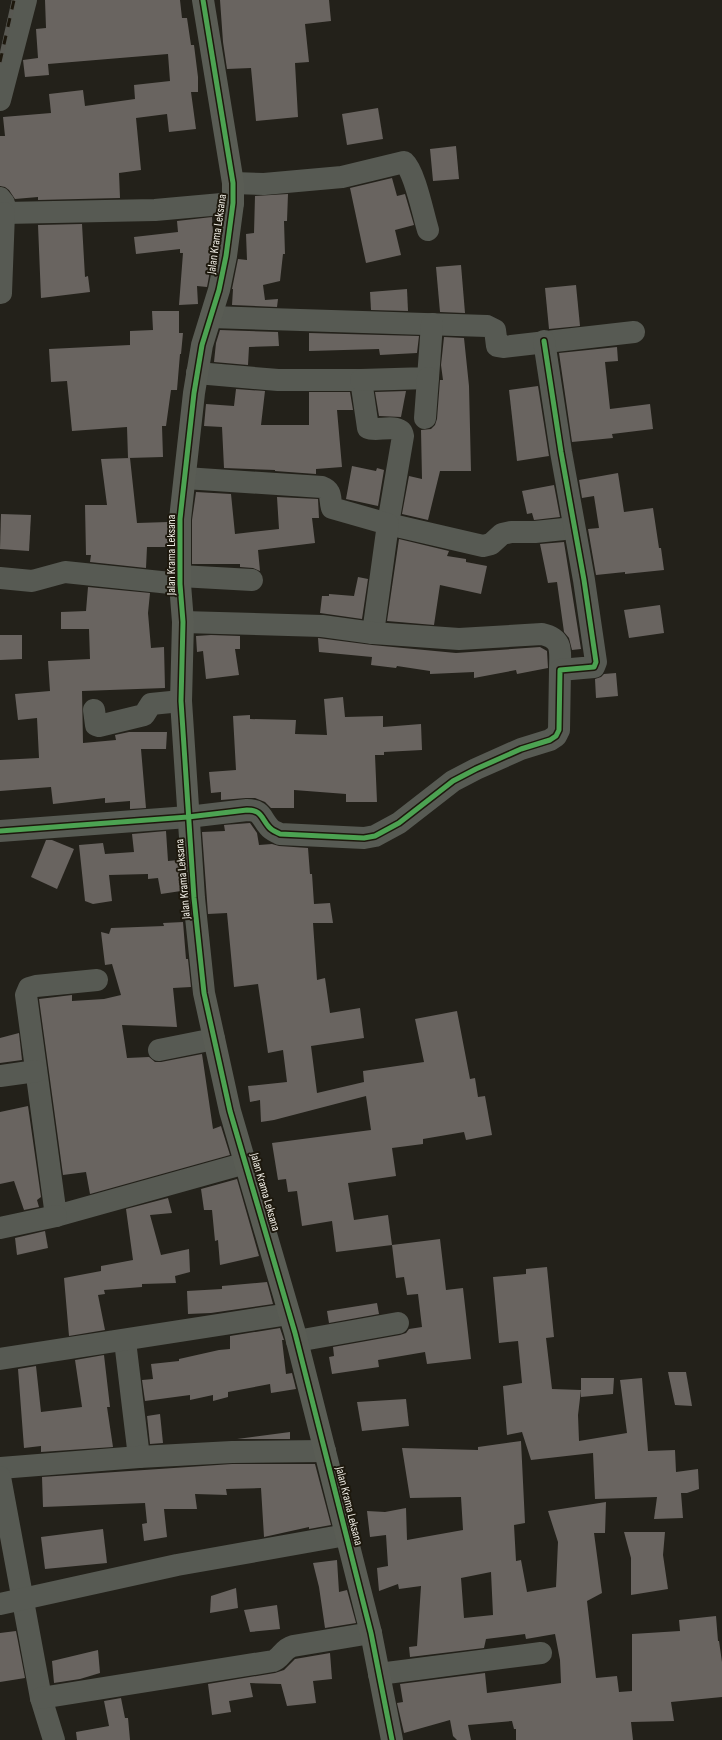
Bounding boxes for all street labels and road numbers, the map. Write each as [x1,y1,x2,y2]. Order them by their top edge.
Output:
street label: Jalan Krama Leksana [204,193,230,276]
street label: Jalan Krama Leksana [164,514,179,596]
street label: Jalan Krama Leksana [172,838,194,921]
street label: Jalan Krama Leksana [246,1150,283,1233]
street label: Jalan Krama Leksana [332,1464,366,1547]

